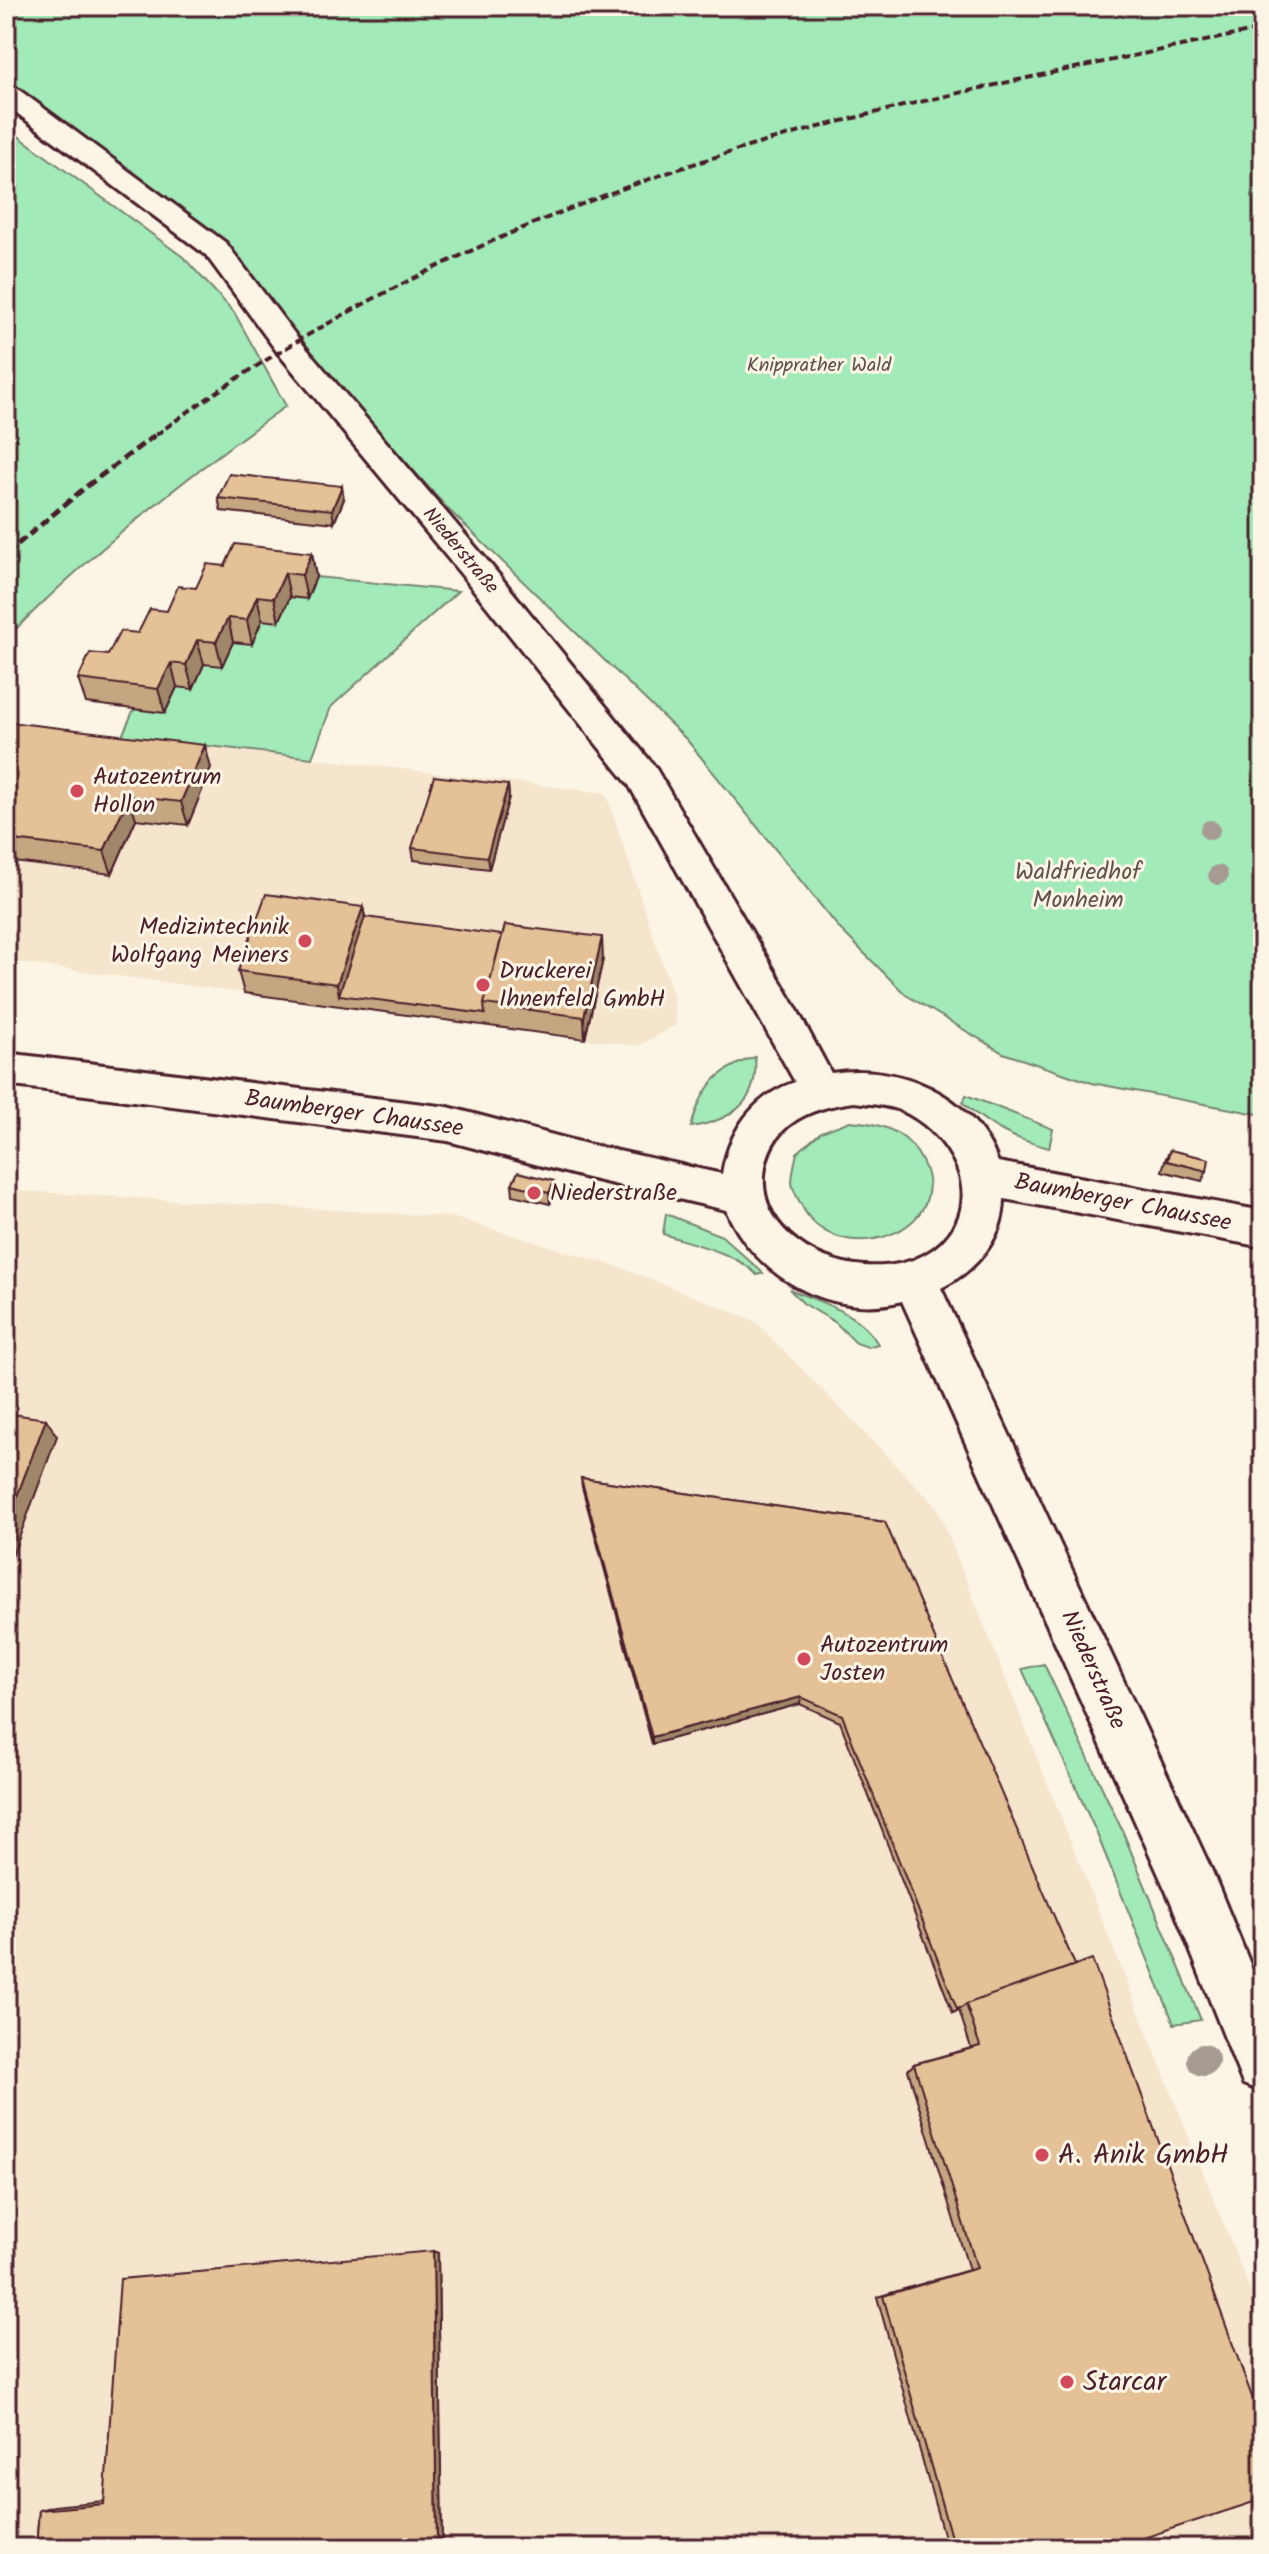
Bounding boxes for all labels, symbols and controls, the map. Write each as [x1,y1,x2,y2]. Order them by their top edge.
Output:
park label: Knipprather Wald [747,350,892,382]
street label: Niederstraße [414,500,506,602]
place label: Autozentrum Hollon [93,758,221,825]
marker: Autozentrum Hollon [68,782,86,800]
park label: Waldfriedhof Monheim [1015,853,1144,920]
place label: Medizintechnik Wolfgang Meiners [111,908,290,975]
marker: Medizintechnik Wolfgang Meiners [296,932,314,950]
place label: Druckerei Ihnenfeld GmbH [499,952,665,1019]
marker: Druckerei Ihnenfeld GmbH [474,976,492,994]
street label: Baumberger Chaussee [242,1079,466,1149]
street label: Baumberger Chaussee [1011,1163,1235,1243]
place label: Niederstraße [550,1174,677,1213]
marker: Niederstraße [525,1184,543,1202]
street label: Niederstraße [1049,1604,1137,1736]
place label: Autozentrum Josten [820,1626,948,1693]
marker: Autozentrum Josten [795,1650,813,1668]
place label: A. Anik GmbH [1058,2133,1229,2178]
marker: A. Anik GmbH [1033,2146,1051,2164]
place label: Starcar [1083,2360,1168,2405]
marker: Starcar [1058,2373,1076,2391]

